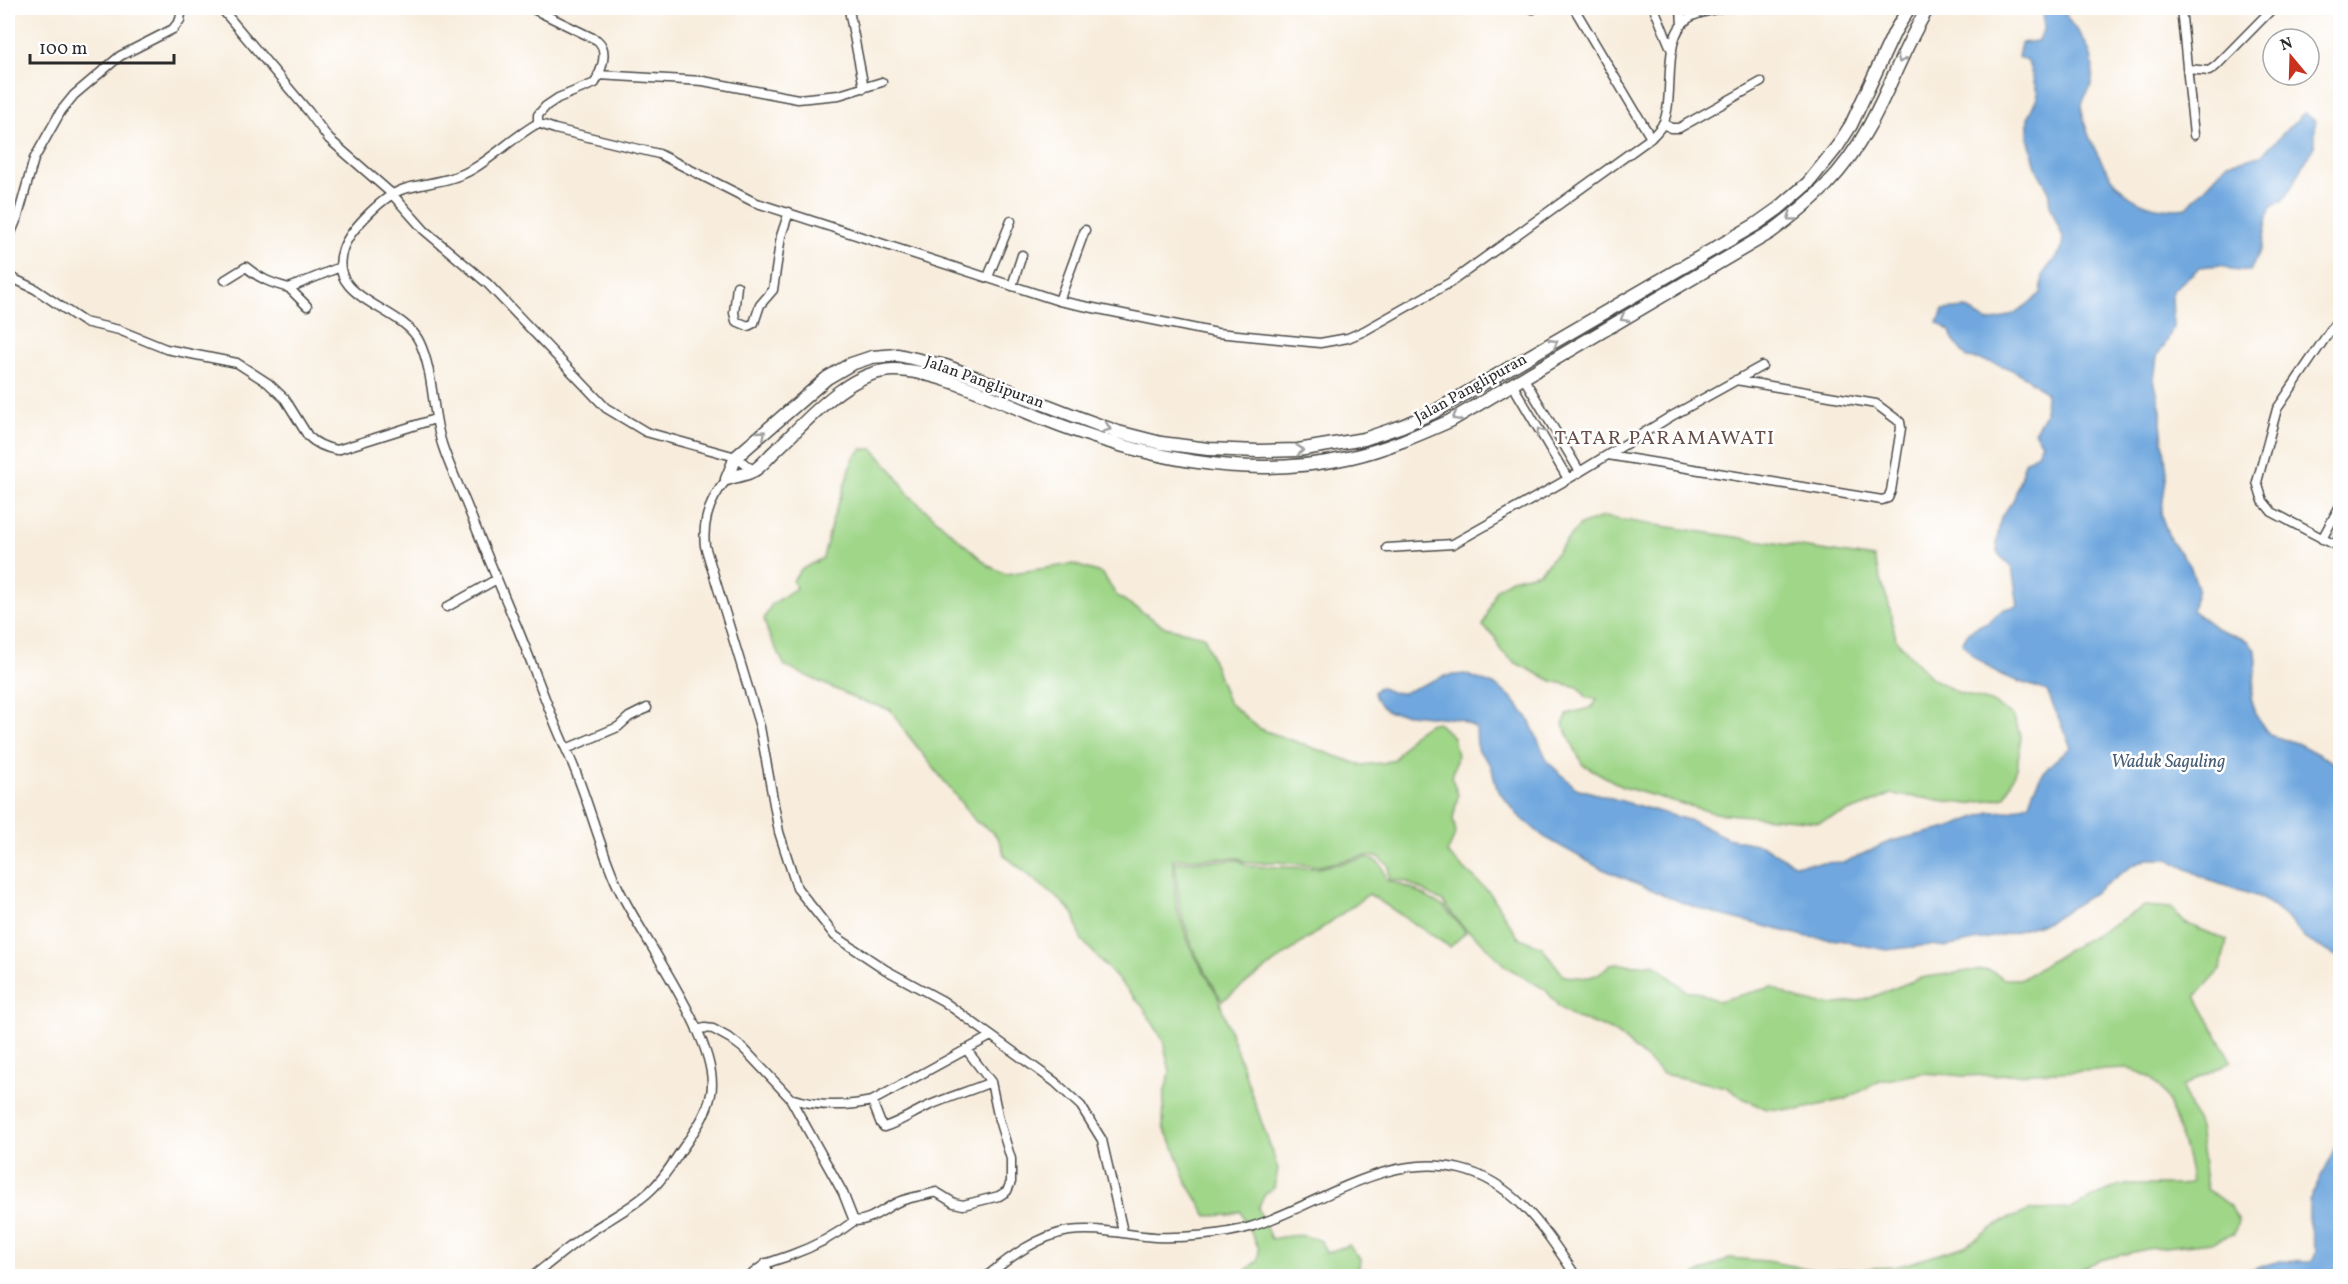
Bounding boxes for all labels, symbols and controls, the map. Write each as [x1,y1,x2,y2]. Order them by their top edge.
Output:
scale bar [30,27,174,65]
north arrow [2261,27,2321,87]
text: N [2278,32,2296,57]
text: 100 m [39,37,88,62]
one-way arrow [1896,53,1908,64]
one-way arrow [1787,210,1798,221]
one-way arrow [1620,311,1631,322]
one-way arrow [1548,338,1558,350]
street label: Jalan Panglipuran [1411,349,1531,429]
street label: Jalan Panglipuran [921,351,1047,415]
one-way arrow [1452,410,1463,421]
one-way arrow [1101,420,1112,433]
district label: TATAR PARAMAWATI [1555,425,1776,453]
one-way arrow [1536,428,1547,438]
one-way arrow [755,430,766,441]
one-way arrow [1295,444,1304,457]
water label: Waduk Saguling [2111,750,2225,775]

